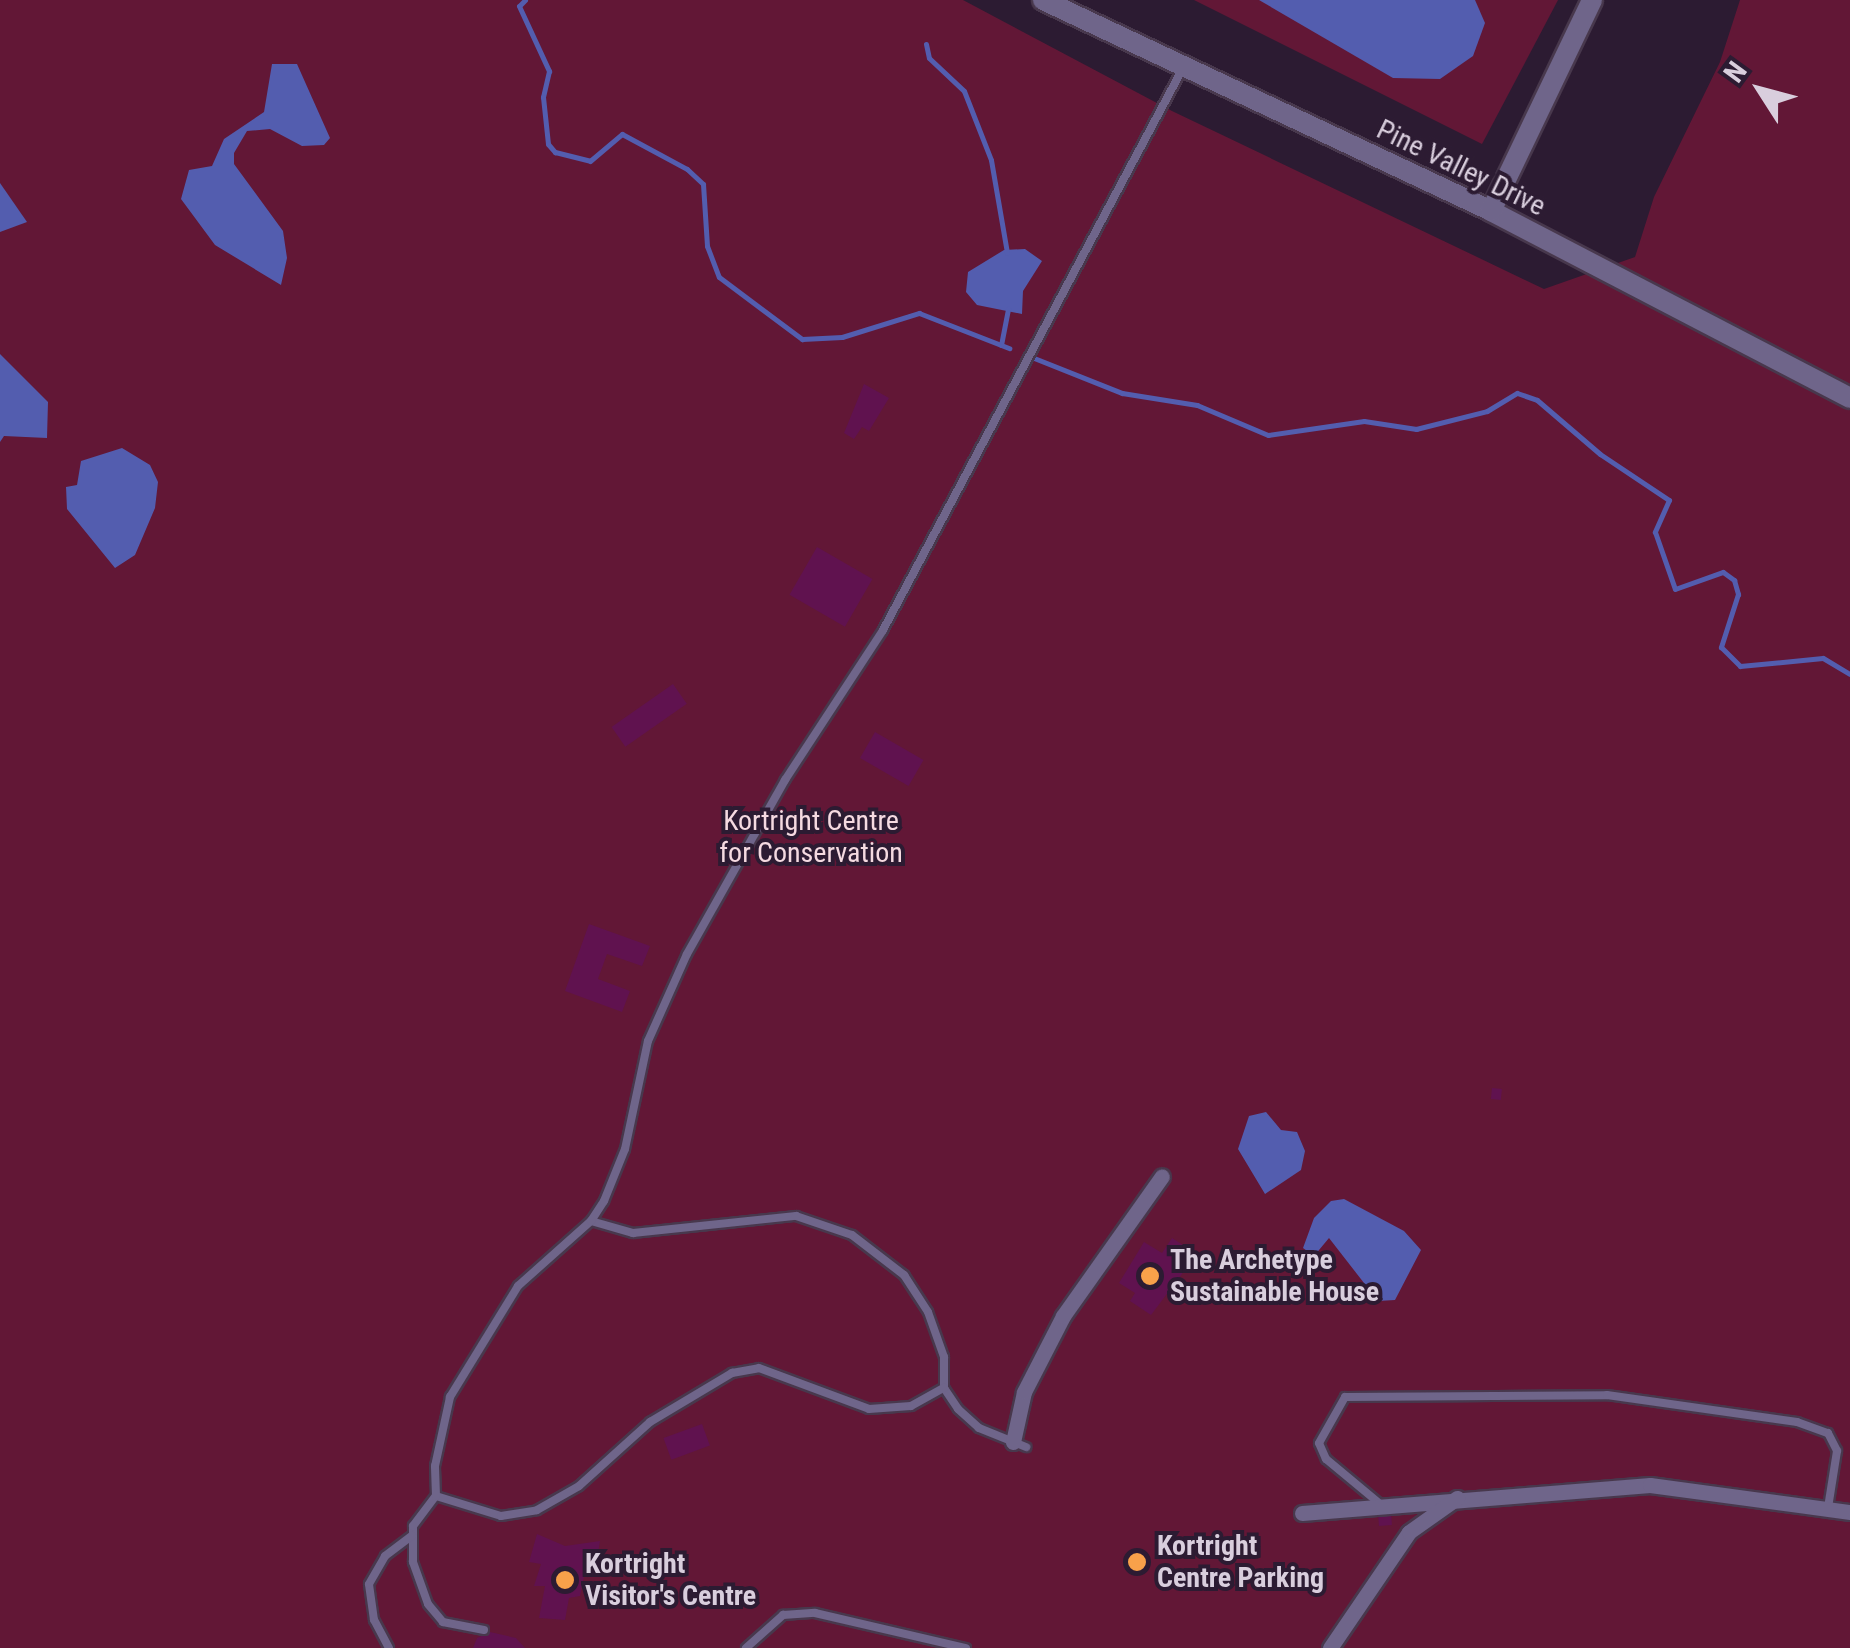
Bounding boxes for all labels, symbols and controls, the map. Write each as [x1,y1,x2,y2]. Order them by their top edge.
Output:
north arrow [1710,40,1810,140]
text: N [1717,55,1754,89]
street label: Pine Valley Drive [1371,113,1551,223]
park label: Kortright Centre for Conservation [719,804,903,870]
place label: The Archetype Sustainable House [1170,1243,1379,1309]
marker: The Archetype Sustainable House [1139,1265,1161,1287]
place label: Kortright Centre Parking [1157,1529,1324,1595]
place label: Kortright Visitor's Centre [585,1547,756,1613]
marker: Kortright Centre Parking [1126,1551,1148,1573]
marker: Kortright Visitor's Centre [554,1569,576,1591]

